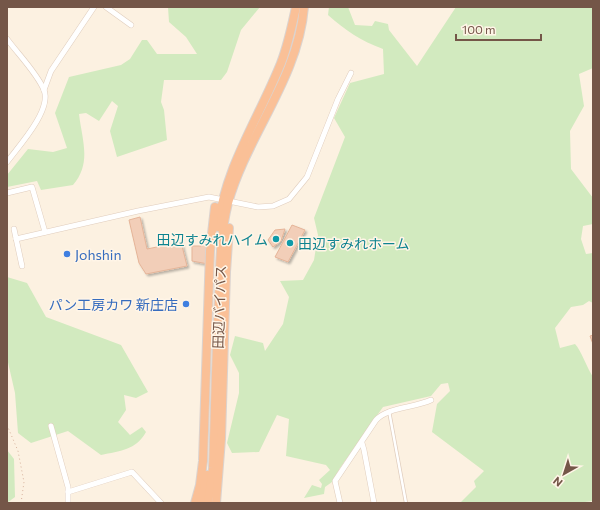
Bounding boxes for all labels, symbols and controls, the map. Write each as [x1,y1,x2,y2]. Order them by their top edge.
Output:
scale bar [456,16,541,42]
text: 100 m [462,22,496,36]
place label: 田辺すみれハイム [157,231,268,248]
marker: 田辺すみれハイム [271,234,281,244]
place label: 田辺すみれホーム [298,235,410,252]
marker: 田辺すみれホーム [285,238,295,248]
place label: Johshin [75,246,121,263]
marker: Johshin [62,249,72,259]
street label: 田辺バイパス [209,265,229,349]
place label: パン工房カワ 新庄店 [49,296,178,313]
marker: パン工房カワ 新庄店 [181,299,191,309]
north arrow [544,454,584,494]
text: N [550,475,565,490]

